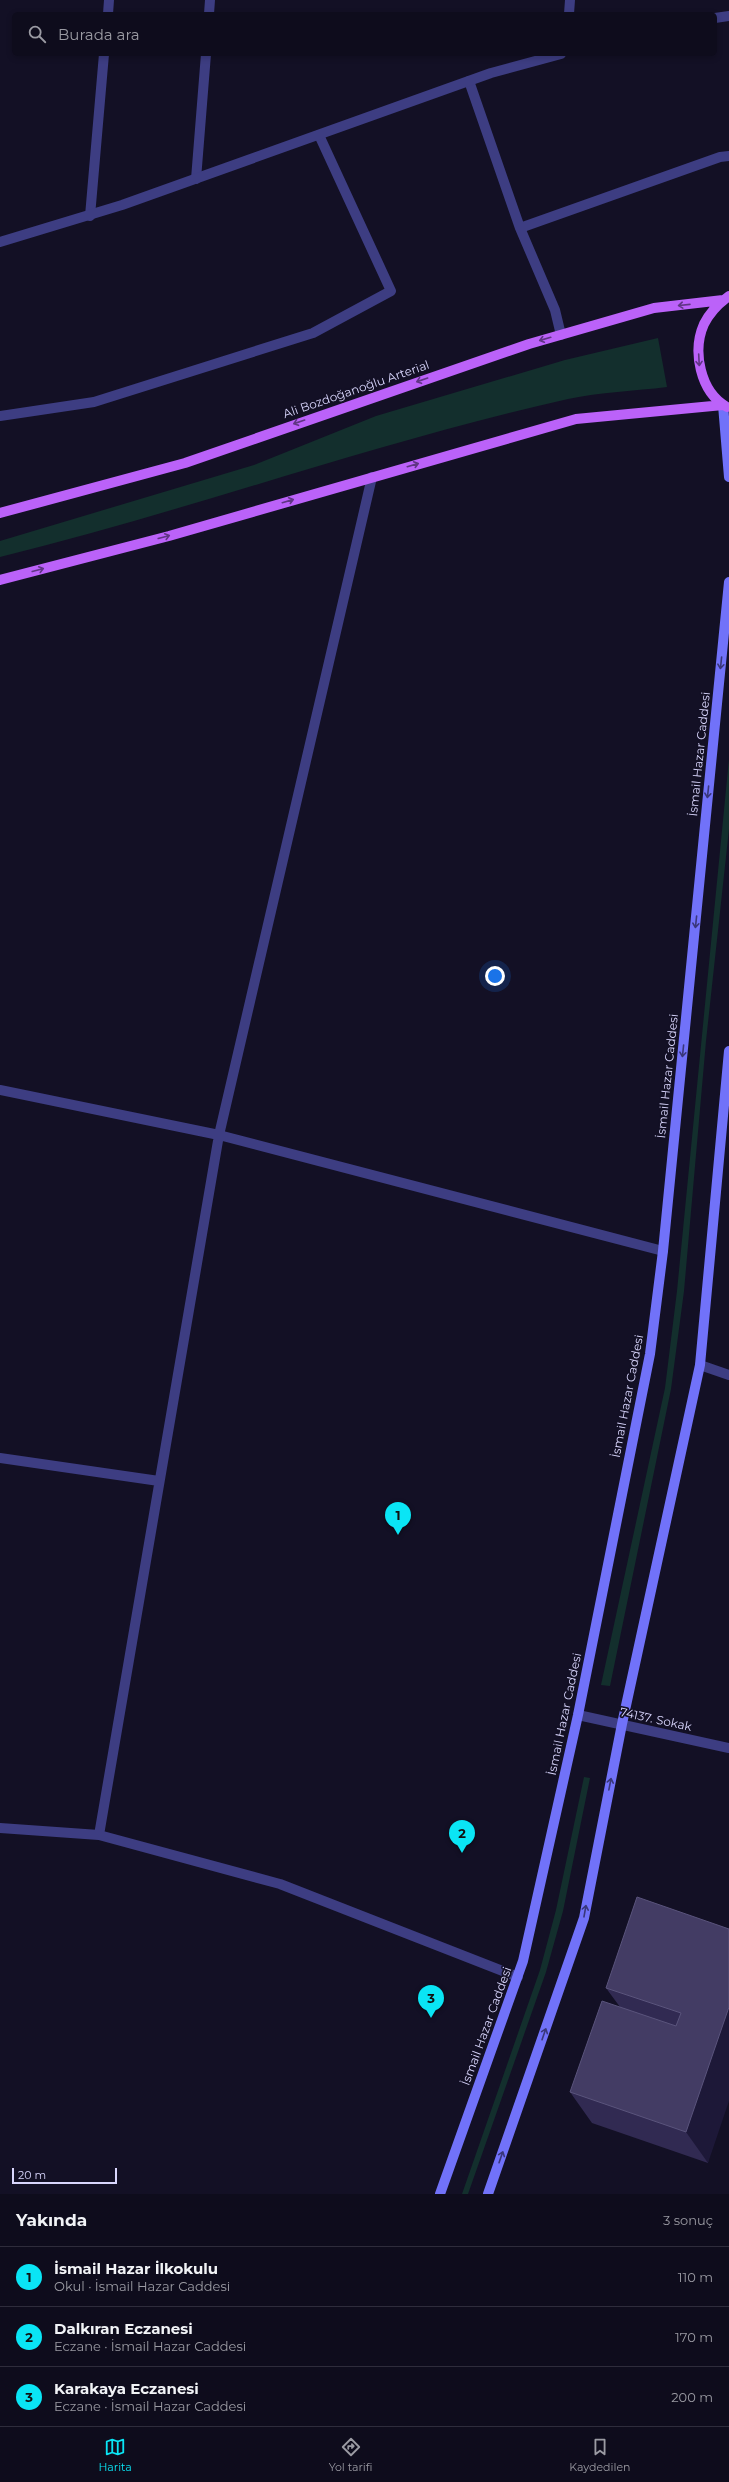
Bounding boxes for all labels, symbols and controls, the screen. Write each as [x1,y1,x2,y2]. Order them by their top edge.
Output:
search box [12,12,717,56]
icon: search [26,23,48,45]
text: Burada ara [58,25,140,44]
one-way arrow [678,301,691,308]
one-way arrow [539,336,552,343]
one-way arrow [696,353,703,366]
street label: Ali Bozdoğanoğlu Arterial [281,357,431,421]
one-way arrow [415,377,428,384]
one-way arrow [293,419,305,427]
one-way arrow [406,461,419,468]
one-way arrow [282,497,295,504]
one-way arrow [157,533,170,541]
one-way arrow [31,566,44,574]
one-way arrow [717,656,725,669]
street label: İsmail Hazar Caddesi [685,691,713,817]
one-way arrow [705,785,712,798]
one-way arrow [692,915,699,928]
your location [485,966,505,986]
street label: İsmail Hazar Caddesi [653,1013,681,1139]
one-way arrow [679,1044,687,1057]
street label: İsmail Hazar Caddesi [608,1333,646,1459]
pin: 1 [385,1502,411,1535]
street label: İsmail Hazar Caddesi [544,1651,584,1777]
street label: 74137. Sokak [619,1704,694,1734]
one-way arrow [607,1778,615,1791]
pin: 2 [449,1820,475,1853]
one-way arrow [581,1905,589,1918]
street label: İsmail Hazar Caddesi [458,1965,514,2087]
pin: 3 [418,1985,444,2018]
one-way arrow [540,2029,548,2041]
one-way arrow [498,2151,505,2164]
scale bar [12,2166,117,2185]
text: 20 m [18,2168,46,2182]
text: Yakında [16,2210,87,2230]
text: 3 sonuç [663,2212,713,2228]
text: İsmail Hazar İlkokulu [54,2259,218,2278]
text: 1 [26,2269,32,2285]
text: 110 m [678,2269,713,2285]
text: Okul · İsmail Hazar Caddesi [54,2278,230,2294]
text: Dalkıran Eczanesi [54,2319,193,2338]
text: 2 [25,2329,33,2345]
text: 170 m [675,2329,713,2345]
text: Eczane · İsmail Hazar Caddesi [54,2338,246,2354]
text: Karakaya Eczanesi [54,2379,199,2398]
text: 3 [25,2389,33,2405]
text: 200 m [671,2389,713,2405]
text: Eczane · İsmail Hazar Caddesi [54,2398,246,2414]
tab: Harita [98,2436,132,2474]
tab: Yol tarifi [329,2436,372,2474]
tab: Kaydedilen [569,2436,631,2474]

